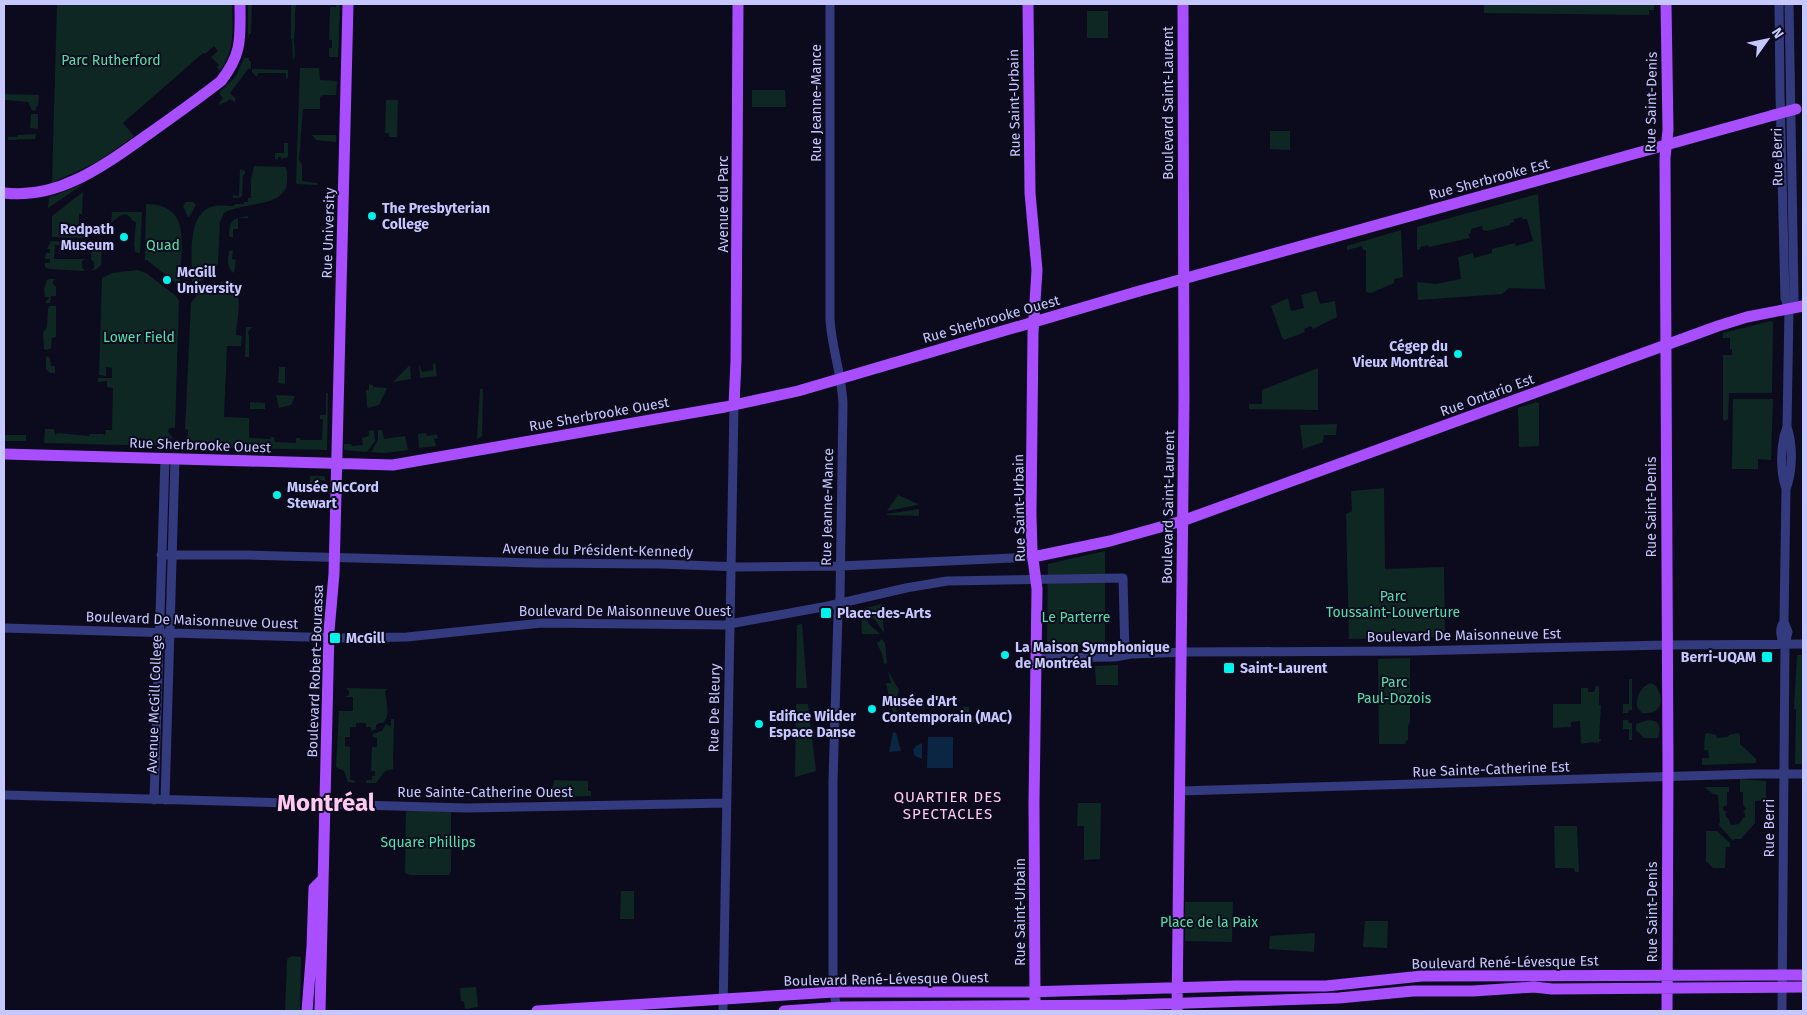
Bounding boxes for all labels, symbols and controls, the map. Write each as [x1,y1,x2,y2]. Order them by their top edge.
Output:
north arrow [1742,15,1792,65]
street label: Boulevard Saint-Laurent [1160,25,1177,180]
text: N [1768,25,1787,42]
street label: Rue Jeanne-Mance [808,44,825,162]
street label: Rue Saint-Urbain [1005,49,1024,157]
street label: Rue Saint-Denis [1642,51,1661,153]
park label: Parc Rutherford [61,52,161,69]
street label: Rue Berri [1768,127,1787,187]
street label: Avenue du Parc [715,155,732,253]
street label: Rue Sherbrooke Est [1427,155,1552,204]
street label: Rue University [318,187,339,279]
place label: The Presbyterian College [382,200,490,233]
marker: The Presbyterian College [366,210,378,222]
place label: Redpath Museum [60,221,114,254]
marker: Redpath Museum [118,231,130,243]
park label: Quad [146,237,180,254]
place label: McGill University [177,264,242,297]
marker: McGill University [161,274,173,286]
street label: Rue Sherbrooke Ouest [921,291,1063,347]
park label: Lower Field [103,329,175,346]
place label: Cégep du Vieux Montréal [1352,338,1449,371]
marker: Cégep du Vieux Montréal [1452,348,1464,360]
street label: Rue Ontario Est [1438,370,1537,420]
street label: Rue Sherbrooke Ouest [528,394,671,435]
street label: Boulevard Saint-Laurent [1159,429,1178,584]
street label: Rue Sherbrooke Ouest [129,435,272,457]
street label: Rue Jeanne-Mance [818,448,837,566]
street label: Rue Saint-Urbain [1010,454,1029,562]
street label: Rue Saint-Denis [1643,456,1660,557]
place label: Musée McCord Stewart [287,479,379,512]
marker: Musée McCord Stewart [271,489,283,501]
street label: Avenue du Président-Kennedy [503,540,694,561]
street label: Boulevard Robert-Bourassa [304,584,327,758]
park label: Parc Toussaint-Louverture [1326,588,1460,621]
street label: Boulevard De Maisonneuve Ouest [519,603,732,620]
place label: Place-des-Arts [837,605,931,622]
marker: Place-des-Arts [819,606,833,620]
street label: Boulevard De Maisonneuve Ouest [85,608,300,633]
park label: Le Parterre [1042,609,1110,626]
street label: Boulevard De Maisonneuve Est [1367,625,1562,646]
place label: McGill [346,630,386,647]
marker: McGill [328,631,342,645]
street label: Avenue McGill College [144,634,165,774]
place label: La Maison Symphonique de Montréal [1015,639,1170,672]
marker: La Maison Symphonique de Montréal [999,649,1011,661]
place label: Berri-UQAM [1681,649,1756,666]
marker: Berri-UQAM [1760,650,1774,664]
place label: Saint-Laurent [1240,660,1328,677]
marker: Saint-Laurent [1222,661,1236,675]
street label: Rue De Bleury [705,663,724,753]
park label: Parc Paul-Dozois [1357,674,1432,707]
place label: Musée d'Art Contemporain (MAC) [882,693,1012,726]
marker: Musée d'Art Contemporain (MAC) [866,703,878,715]
place label: Edifice Wilder Espace Danse [769,708,856,741]
marker: Edifice Wilder Espace Danse [753,718,765,730]
street label: Rue Sainte-Catherine Est [1412,758,1571,781]
street label: Rue Sainte-Catherine Ouest [397,784,574,801]
district label: QUARTIER DES SPECTACLES [894,788,1002,823]
district label: Montréal [277,789,376,817]
street label: Rue Berri [1761,799,1778,857]
park label: Square Phillips [380,834,476,851]
street label: Rue Saint-Urbain [1012,858,1029,966]
street label: Rue Saint-Denis [1644,861,1661,962]
park label: Place de la Paix [1160,914,1258,931]
street label: Boulevard René-Lévesque Est [1411,952,1600,973]
street label: Boulevard René-Lévesque Ouest [783,969,990,990]

